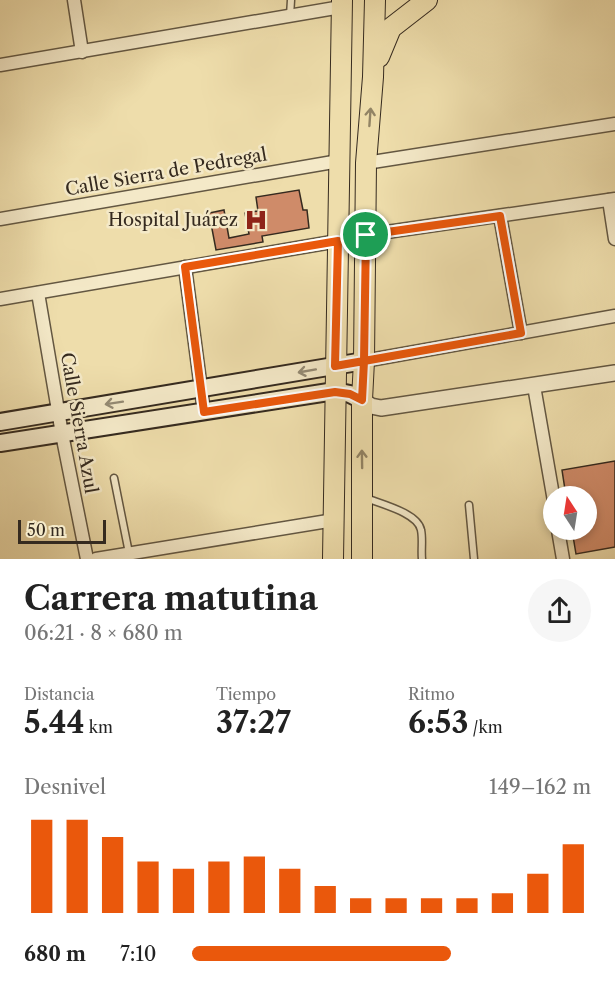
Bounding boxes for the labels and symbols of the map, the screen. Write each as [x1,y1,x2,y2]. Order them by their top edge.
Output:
one-way arrow [365,107,376,127]
street label: Calle Sierra de Pedregal [63,143,269,201]
hospital icon: Hospital Juárez [243,207,269,233]
place label: Hospital Juárez [108,209,238,231]
pin [340,209,391,260]
street label: Calle Sierra Azul [56,351,102,495]
one-way arrow [297,366,317,377]
one-way arrow [105,398,125,409]
one-way arrow [356,449,368,469]
north arrow [543,486,597,540]
scale bar [18,517,106,544]

